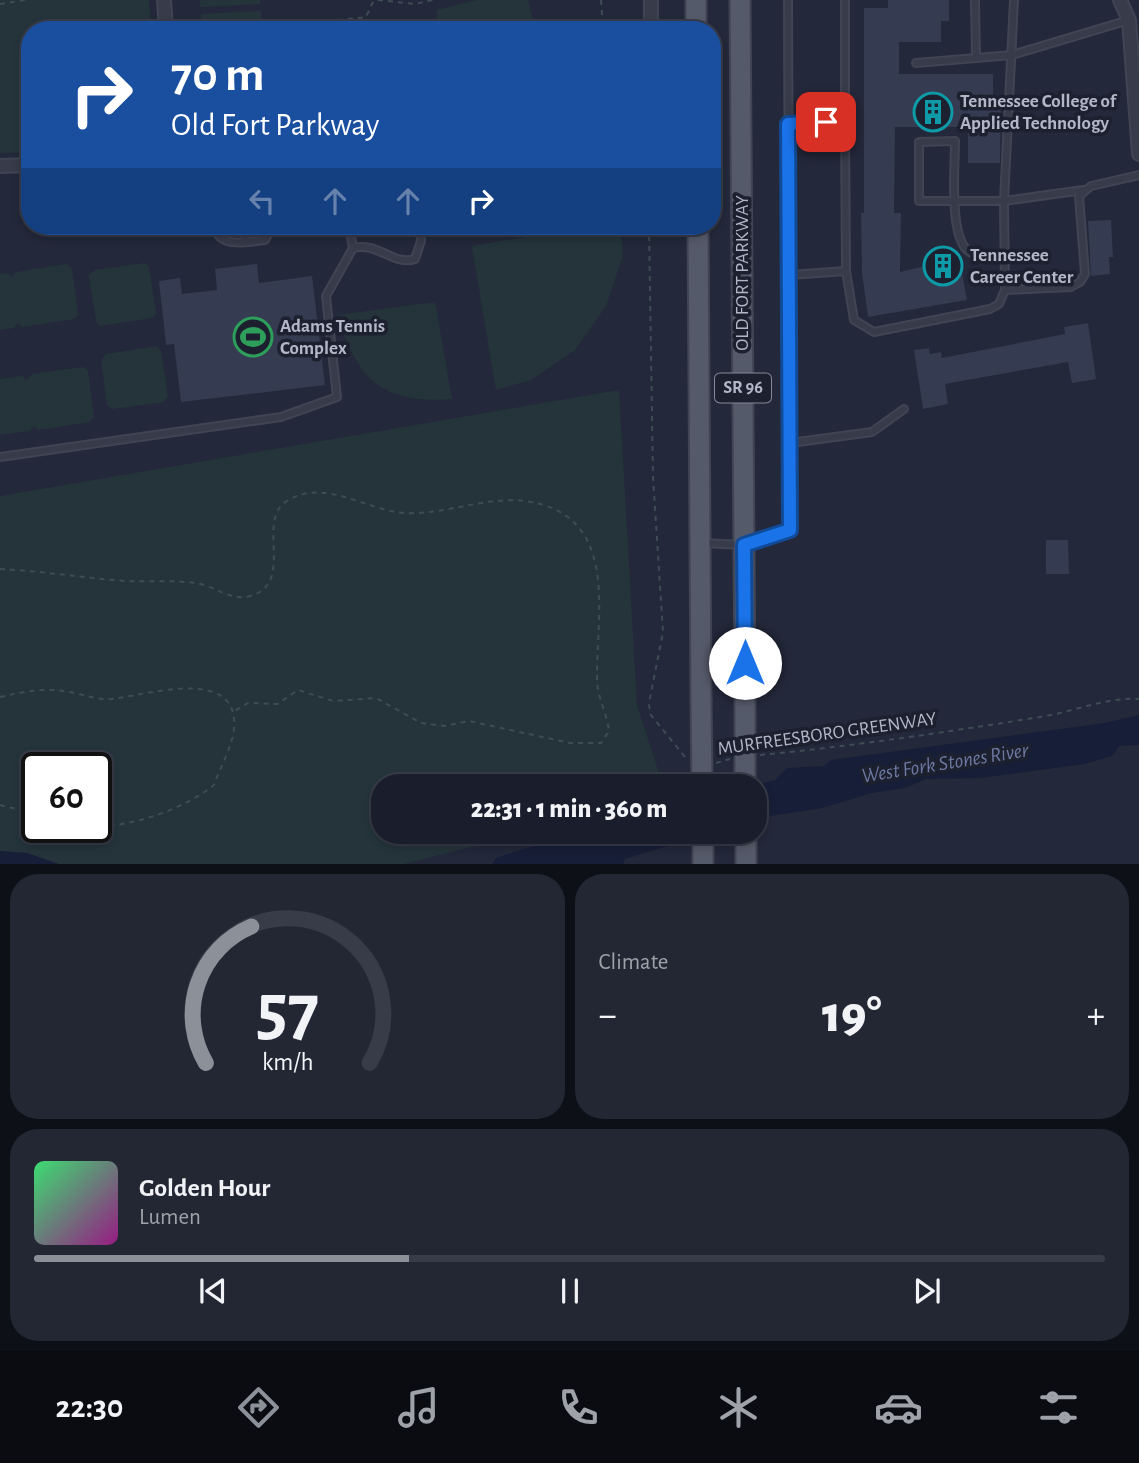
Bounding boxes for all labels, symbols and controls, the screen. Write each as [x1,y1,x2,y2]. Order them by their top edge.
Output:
icon: right [56,49,147,140]
text: 70 m [171,51,265,100]
building icon: Tennessee College of Applied Technology [912,91,954,133]
pin [796,92,856,152]
place label: Tennessee College of Applied Technology [960,92,1118,133]
icon: arrive [807,103,845,141]
text: Old Fort Parkway [171,109,379,141]
icon: left [243,182,281,220]
icon: ahead [316,182,354,220]
icon: ahead [389,182,427,220]
icon: right [462,182,500,220]
street label: OLD FORT PARKWAY [733,195,752,351]
building icon: Tennessee Career Center [922,245,964,287]
place label: Tennessee Career Center [970,246,1074,287]
sports icon: Adams Tennis Complex [232,316,274,358]
place label: Adams Tennis Complex [280,317,385,358]
road number: SR 96 [715,374,771,402]
position arrow [708,626,782,700]
street label: MURFREESBORO GREENWAY [716,709,938,759]
water label: West Fork Stones River [860,739,1031,787]
speed limit sign: 60 [21,752,112,843]
text: 22:31 · 1 min · 360 m [471,796,667,822]
text: Climate [599,951,668,974]
text: 57 [256,975,319,1048]
text: 19° [822,989,882,1041]
text: − [599,997,617,1035]
text: + [1087,997,1105,1035]
text: km/h [261,1049,313,1074]
text: Golden Hour [139,1175,270,1201]
text: Lumen [139,1206,201,1229]
icon: previous [194,1272,232,1310]
icon: pause [551,1272,589,1310]
icon: next [908,1272,946,1310]
icon: directions [234,1383,283,1432]
icon: music [394,1383,443,1432]
icon: phone [554,1383,603,1432]
icon: climate [714,1383,763,1432]
icon: car [874,1383,923,1432]
icon: filters [1034,1383,1083,1432]
text: 22:30 [56,1391,123,1423]

